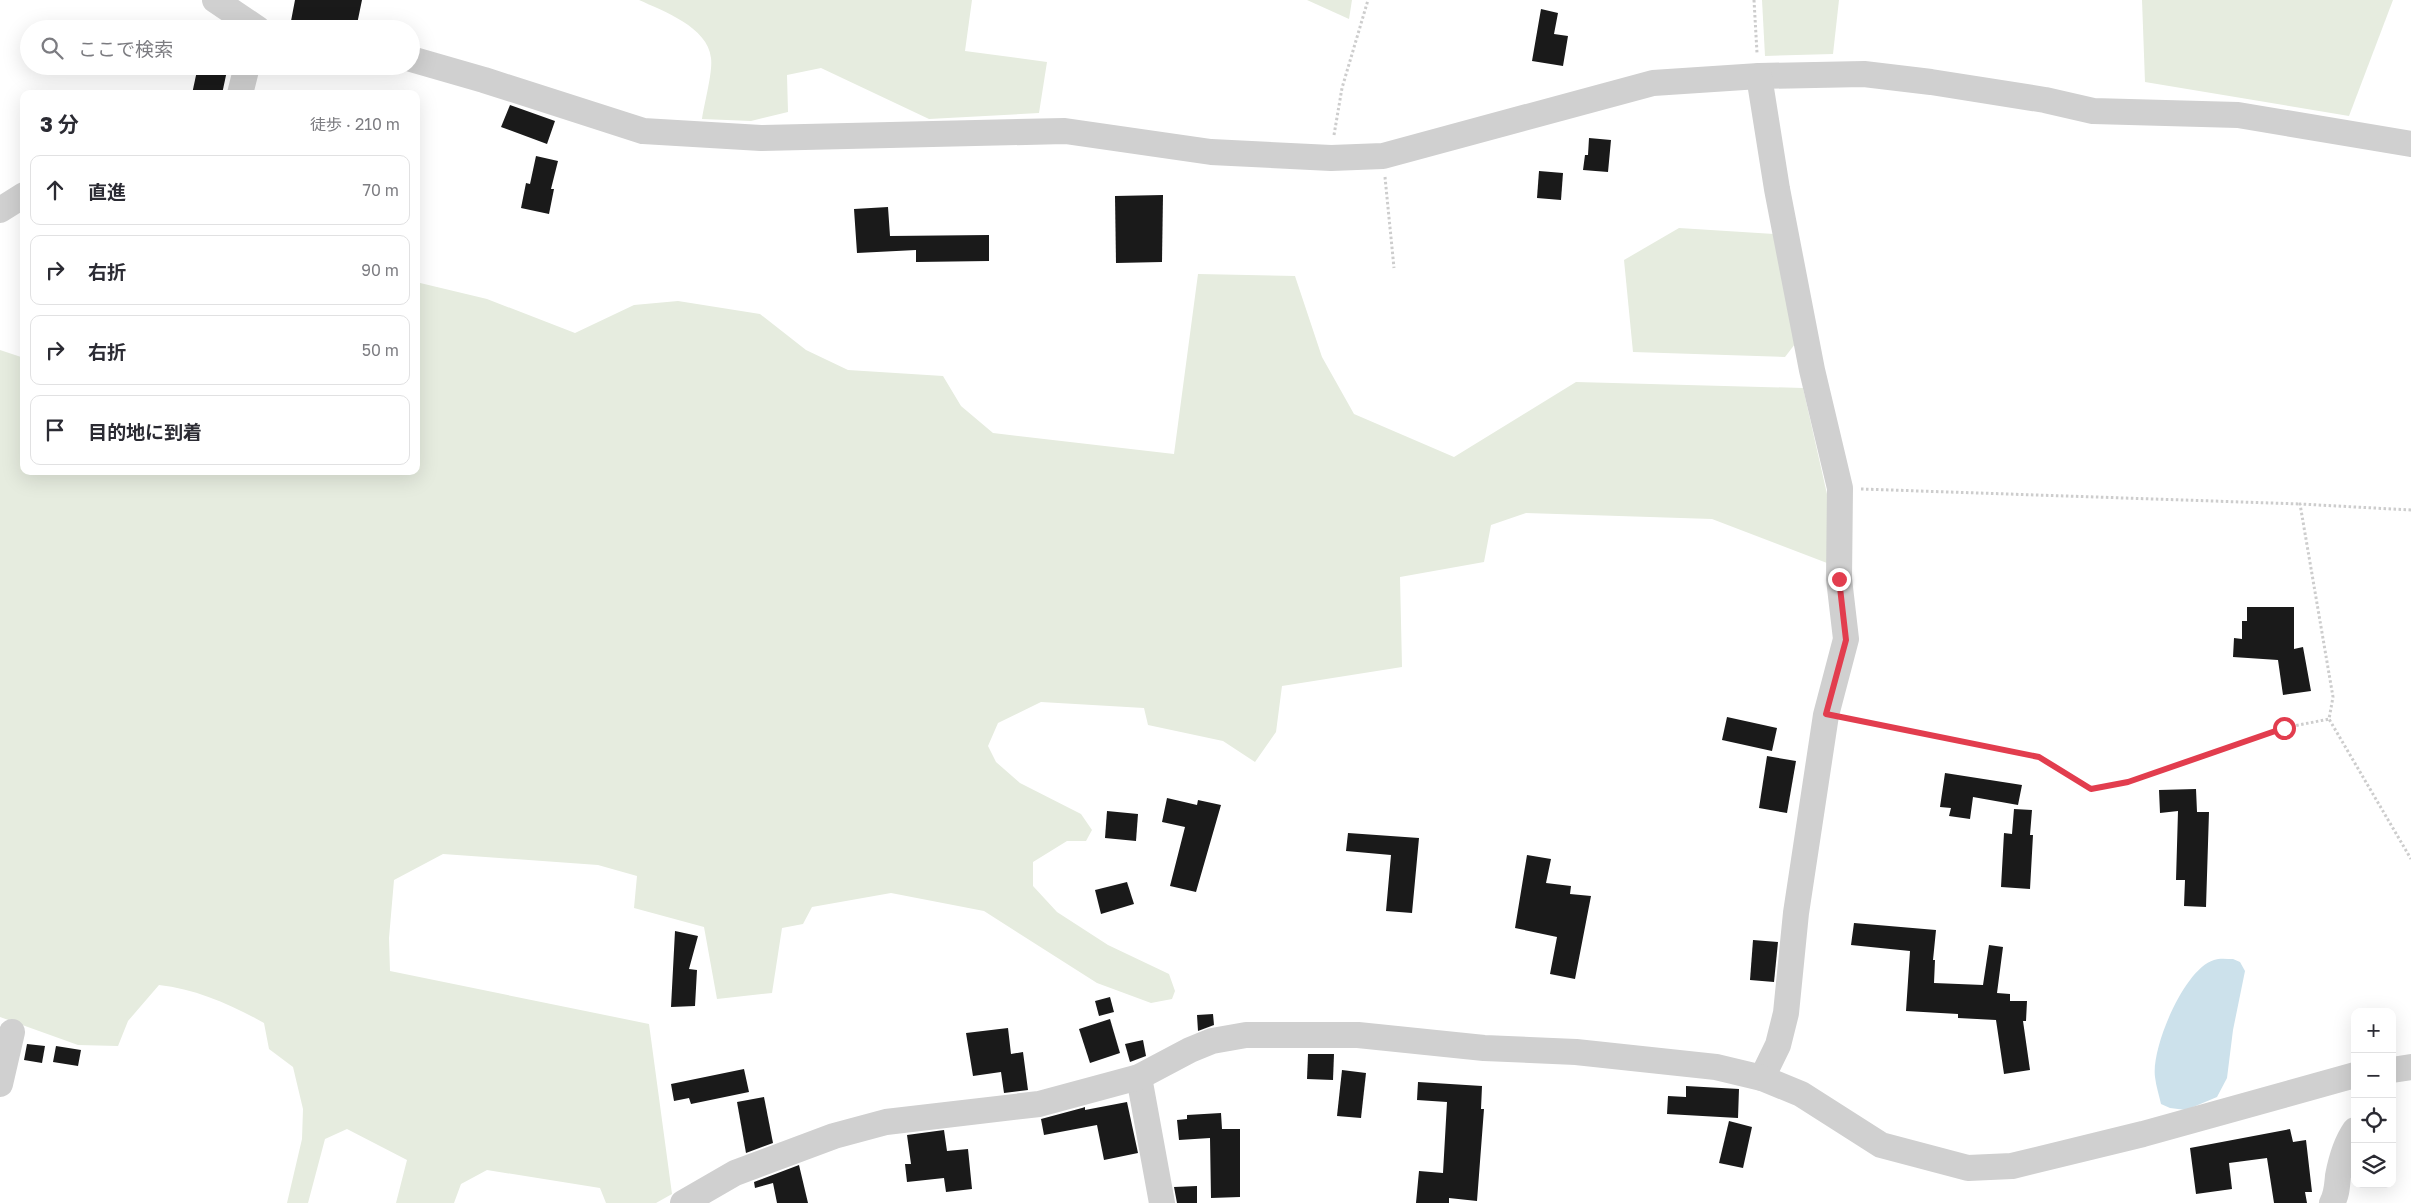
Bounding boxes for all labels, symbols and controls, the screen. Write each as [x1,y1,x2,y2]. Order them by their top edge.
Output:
search box [20,20,420,75]
icon: search [38,34,66,62]
text: ここで検索 [78,37,173,60]
text: 3 分 [40,111,79,137]
text: 徒歩 · 210 m [310,114,400,134]
icon: ahead [41,176,69,204]
text: 直進 [88,180,126,203]
text: 70 m [362,180,399,200]
icon: right [41,256,69,284]
text: 右折 [88,260,126,283]
text: 90 m [361,260,399,280]
icon: right [41,336,69,364]
text: 右折 [88,340,126,363]
text: 50 m [362,340,399,360]
icon: arrive [41,416,69,444]
text: 目的地に到着 [88,420,202,443]
route end [1828,568,1851,591]
route start [2273,717,2296,740]
map controls [2351,1008,2396,1188]
button: + [2351,1008,2396,1053]
button: − [2351,1053,2396,1098]
button: locate [2351,1098,2396,1143]
button: layers [2351,1143,2396,1188]

